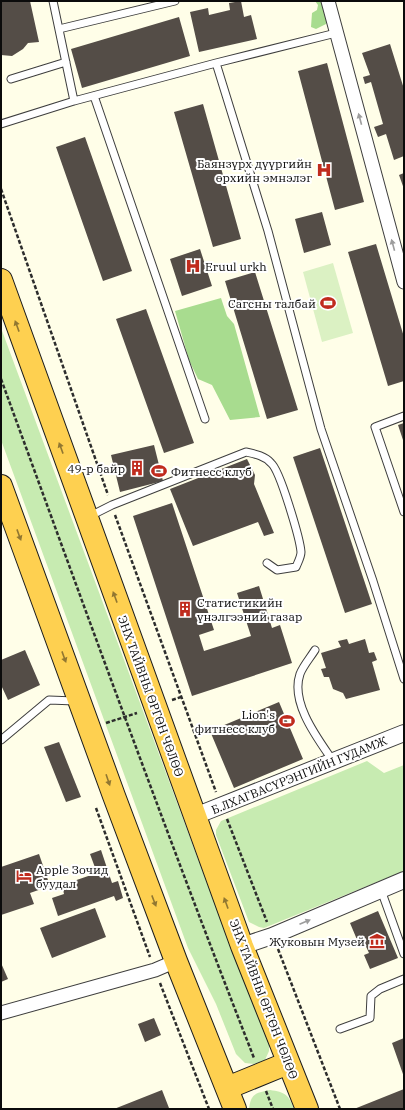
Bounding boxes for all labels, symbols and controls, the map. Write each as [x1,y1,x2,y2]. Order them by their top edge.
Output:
one-way arrow [356,113,362,125]
place label: Баянзүрх дүүргийн өрхийн эмнэлэг [197,156,312,185]
hospital icon: Баянзүрх дүүргийн өрхийн эмнэлэг [315,161,333,179]
one-way arrow [390,239,396,251]
hospital icon: Eruul urkh [184,257,202,275]
place label: Eruul urkh [205,259,267,274]
sports icon: Сагсны талбай [319,294,337,312]
place label: Сагсны талбай [228,296,316,311]
one-way arrow [14,319,20,331]
one-way arrow [58,442,64,454]
building icon: 49-р байр [128,459,146,477]
place label: 49-р байр [67,461,125,476]
sports icon: Фитнесс клуб [150,462,168,480]
place label: Фитнесс клуб [171,464,252,479]
one-way arrow [16,530,22,542]
one-way arrow [111,590,117,602]
place label: Статистикийн үнэлгээний газар [197,595,302,624]
building icon: Статистикийн үнэлгээний газар [176,600,194,618]
street label: ЭНХ ТАЙВНЫ ӨРГӨН ЧӨЛӨӨ [115,613,187,779]
one-way arrow [61,652,67,664]
place label: Lion's фитнесс клуб [195,707,275,736]
sports icon: Lion's фитнесс клуб [278,712,296,730]
street label: Б.ЛХАГВАСҮРЭНГИЙН ГУДАМЖ [209,733,389,817]
one-way arrow [106,774,112,786]
place label: Apple Зочид буудал [36,862,108,891]
hotel icon: Apple Зочид буудал [15,867,33,885]
one-way arrow [151,896,157,908]
one-way arrow [223,897,229,909]
street label: ЭНХ ТАЙВНЫ ӨРГӨН ЧӨЛӨӨ [226,917,302,1081]
one-way arrow [299,919,311,925]
museum icon: Жуковын Музей [368,932,386,950]
place label: Жуковын Музей [269,934,365,949]

